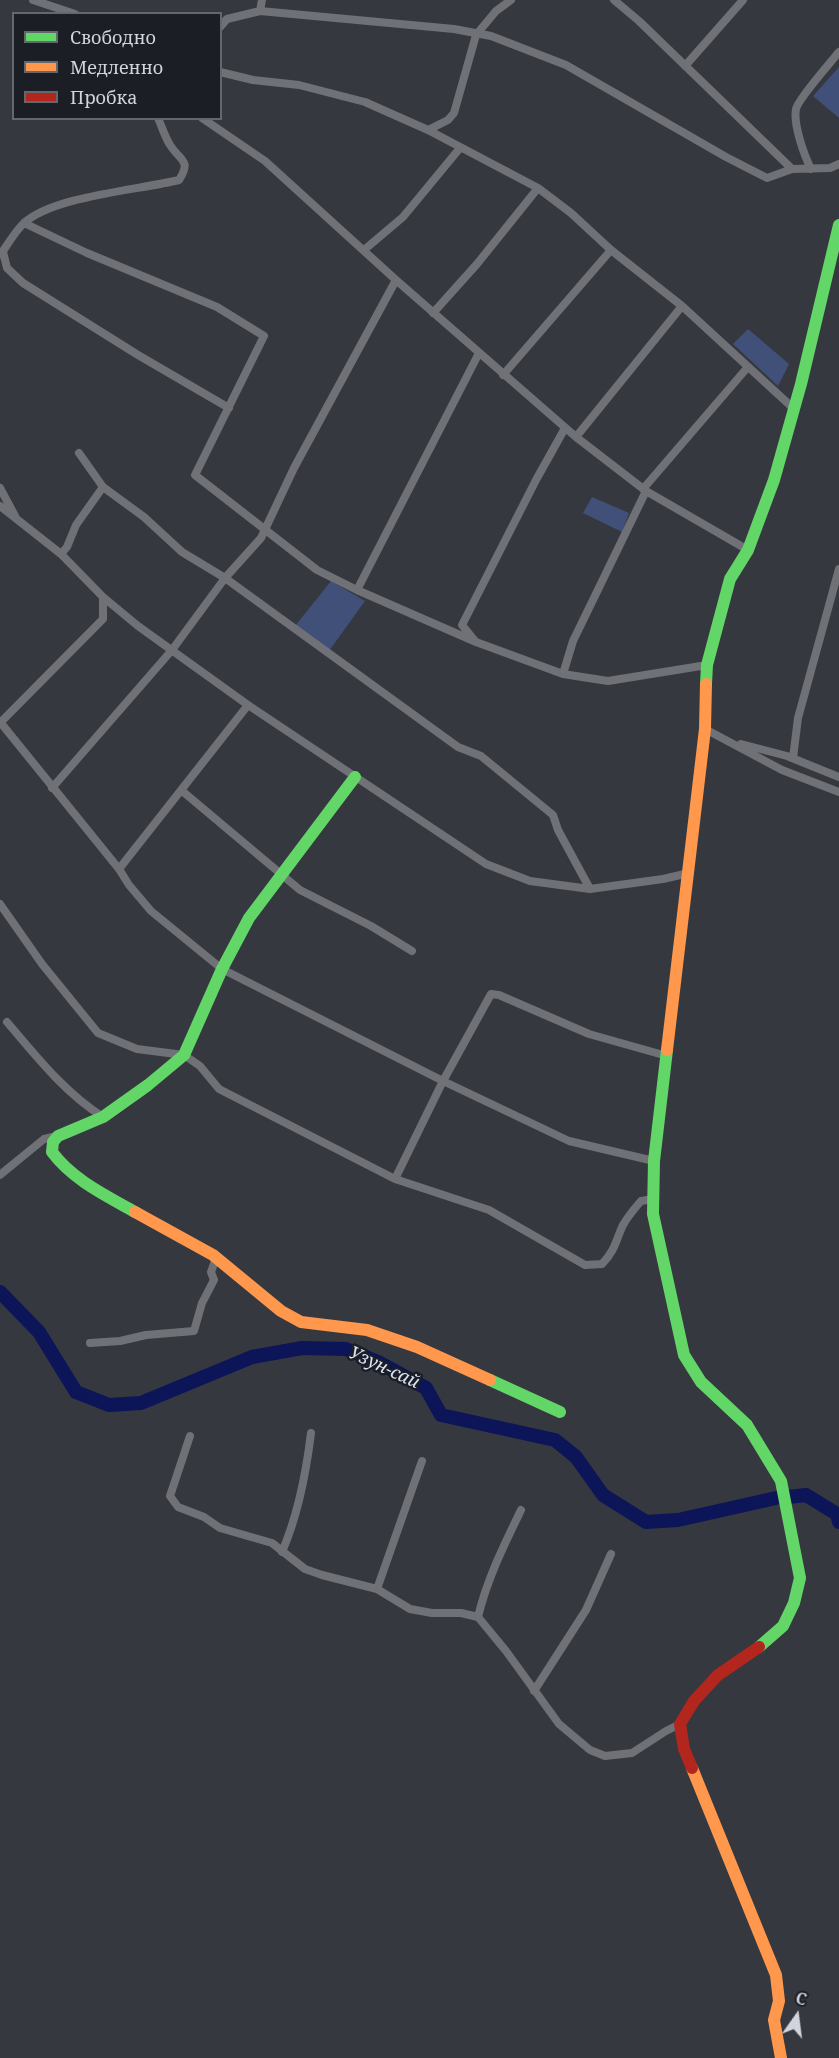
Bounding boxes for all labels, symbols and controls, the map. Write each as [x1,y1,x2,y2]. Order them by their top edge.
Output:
legend [12,12,222,120]
text: Свободно [70,25,156,49]
text: Медленно [70,55,163,79]
text: Пробка [70,85,137,109]
water label: Узун-сай [345,1342,423,1394]
north arrow [767,1986,827,2046]
text: С [794,1987,809,2010]

